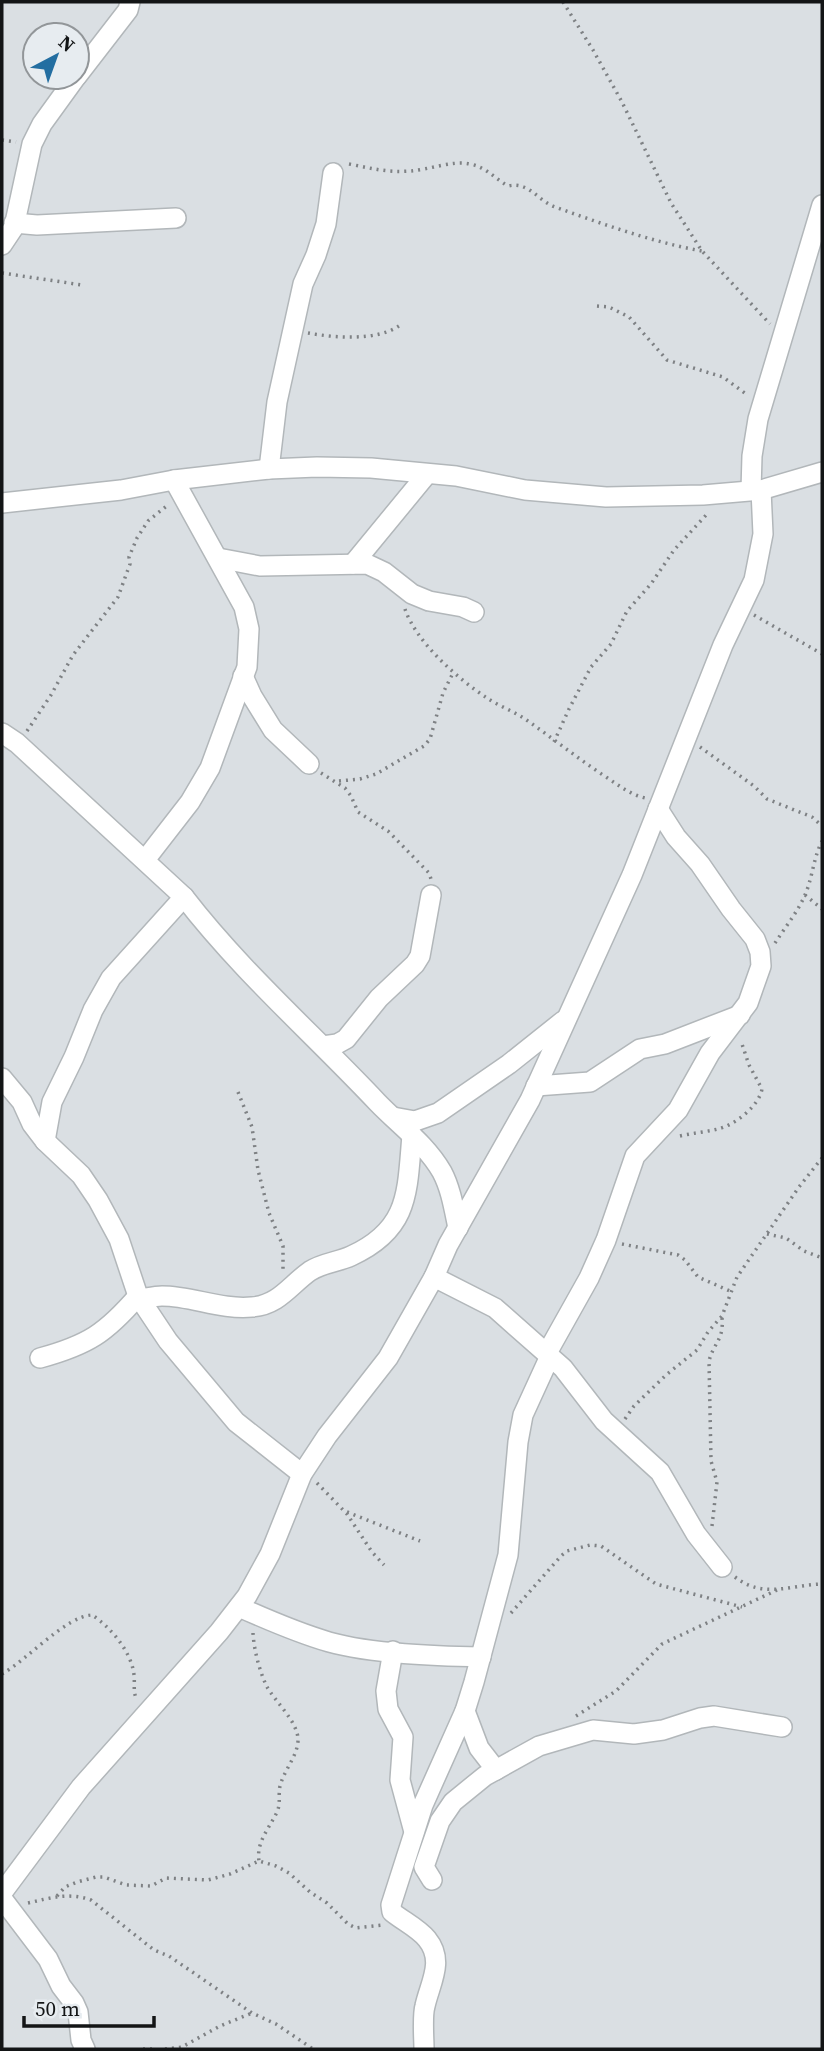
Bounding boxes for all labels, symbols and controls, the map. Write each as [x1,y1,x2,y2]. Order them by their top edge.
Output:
north arrow [21,21,91,91]
text: N [53,29,81,58]
scale bar [24,1984,154,2028]
text: 50 m [35,1994,80,2023]

